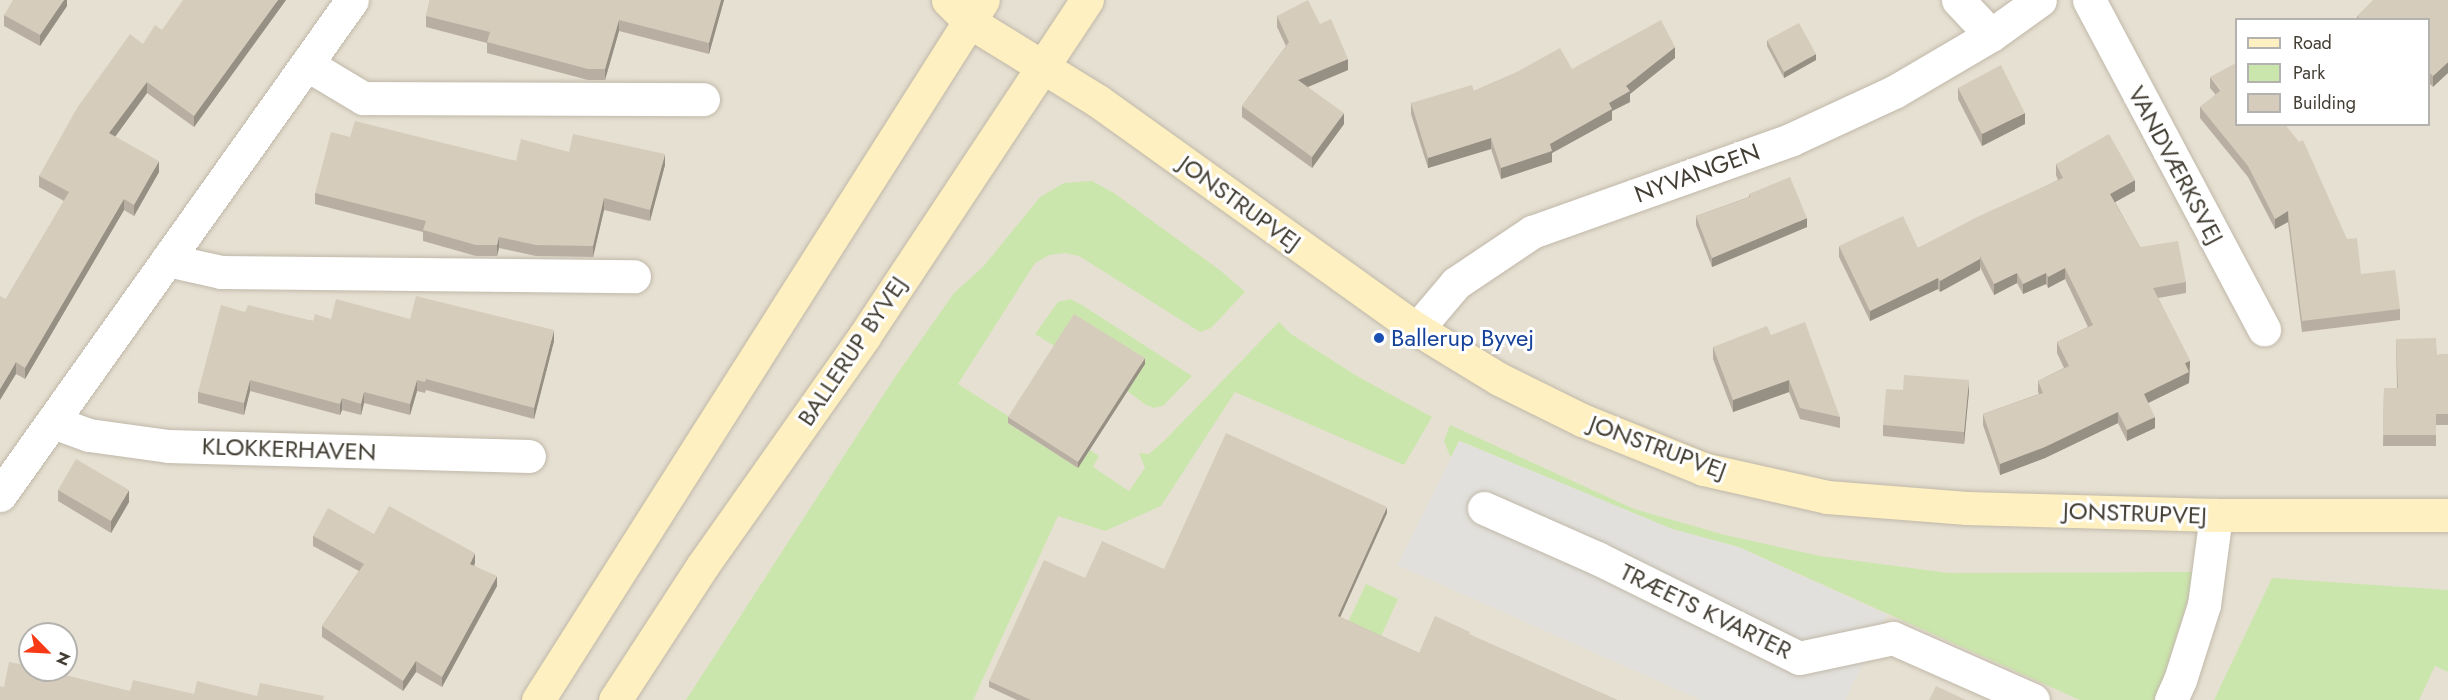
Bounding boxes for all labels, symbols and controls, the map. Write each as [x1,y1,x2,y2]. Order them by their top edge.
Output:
legend [2235,18,2430,126]
text: Road [2293,30,2332,56]
text: Park [2293,60,2325,86]
street label: VANDVÆRKSVEJ [2122,81,2230,249]
text: Building [2293,90,2356,116]
street label: NYVANGEN [1630,137,1764,209]
street label: JONSTRUPVEJ [1173,149,1307,257]
street label: BALLERUP BYVEJ [791,271,913,431]
place label: Ballerup Byvej [1391,324,1534,352]
marker: Ballerup Byvej [1372,331,1386,345]
street label: JONSTRUPVEJ [1585,409,1731,485]
street label: KLOKKERHAVEN [201,432,377,466]
street label: JONSTRUPVEJ [2063,496,2207,530]
street label: TRÆETS KVARTER [1616,557,1796,665]
north arrow [18,622,78,682]
text: N [50,648,76,669]

